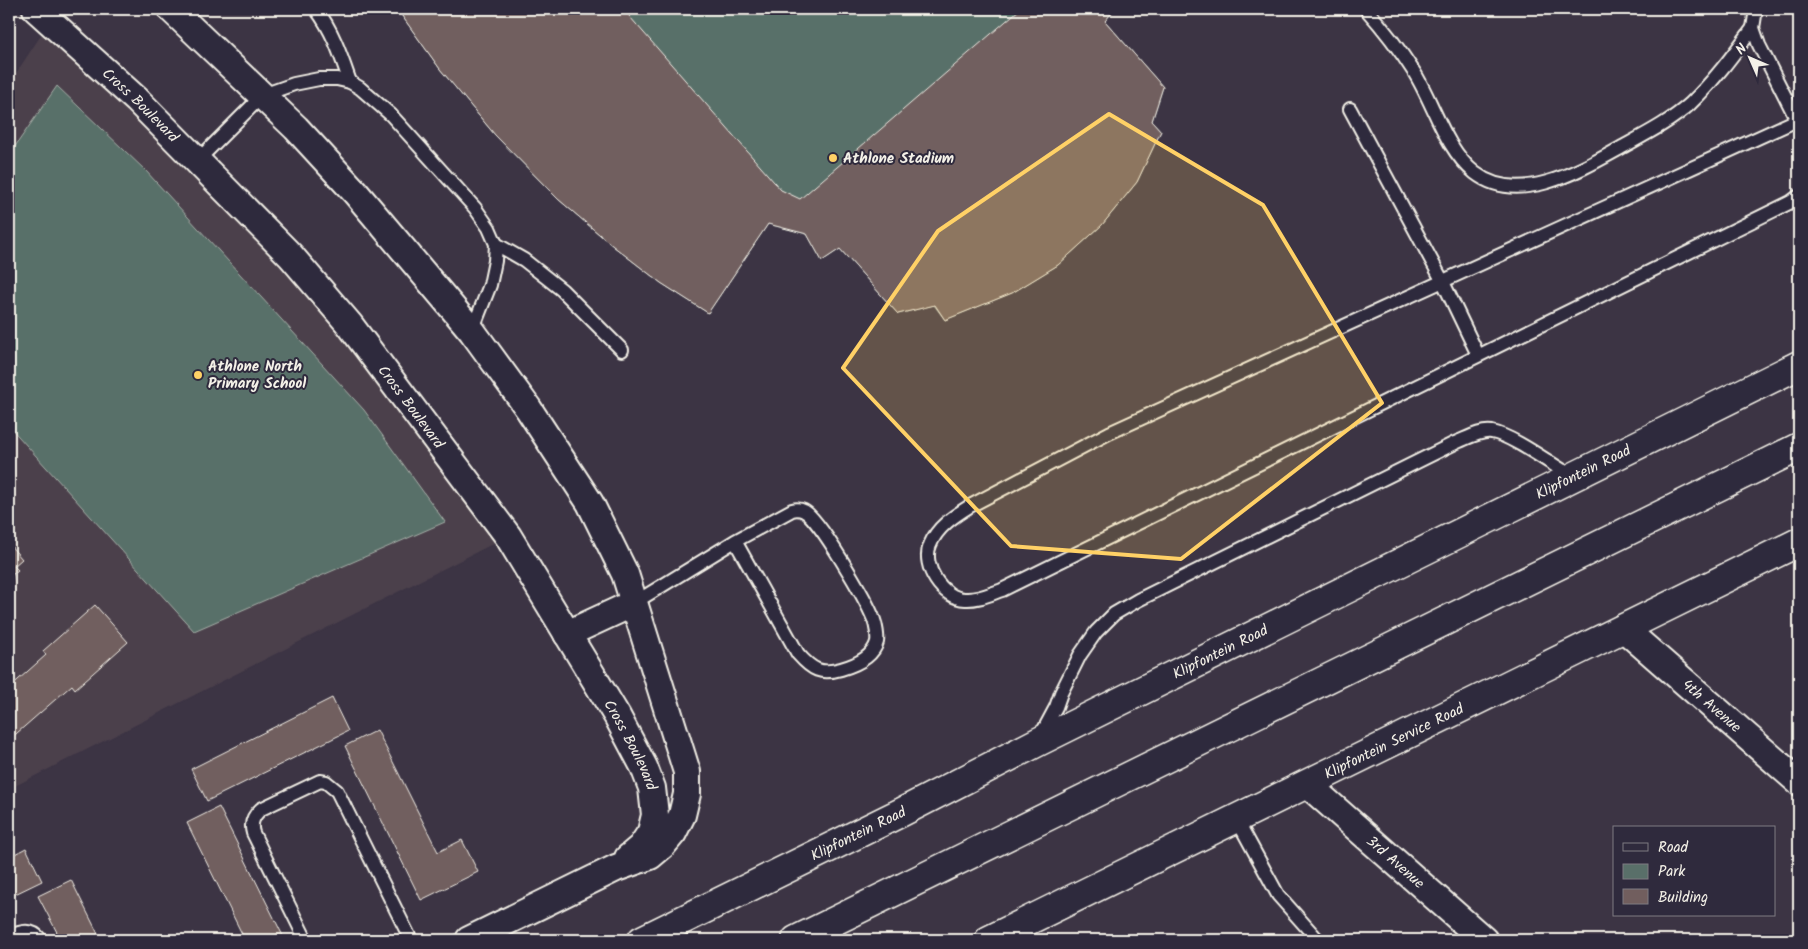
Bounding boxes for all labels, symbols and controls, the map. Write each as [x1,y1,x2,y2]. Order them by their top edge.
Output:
north arrow [1726,32,1776,82]
text: N [1731,38,1753,60]
street label: Cross Boulevard [96,63,184,149]
place label: Athlone Stadium [843,147,954,171]
marker: Athlone Stadium [827,152,839,164]
place label: Athlone North Primary School [208,355,306,396]
street label: Cross Boulevard [371,360,450,455]
marker: Athlone North Primary School [192,369,204,381]
street label: Klipfontein Road [1532,439,1636,507]
street label: Klipfontein Road [1169,619,1273,687]
street label: 4th Avenue [1676,674,1746,739]
street label: Cross Boulevard [597,695,663,795]
street label: Klipfontein Service Road [1320,697,1469,787]
street label: Klipfontein Road [807,800,911,868]
legend [1613,826,1776,916]
street label: 3rd Avenue [1360,830,1430,895]
text: Road [1658,836,1689,860]
text: Park [1658,860,1686,884]
text: Building [1658,886,1708,910]

